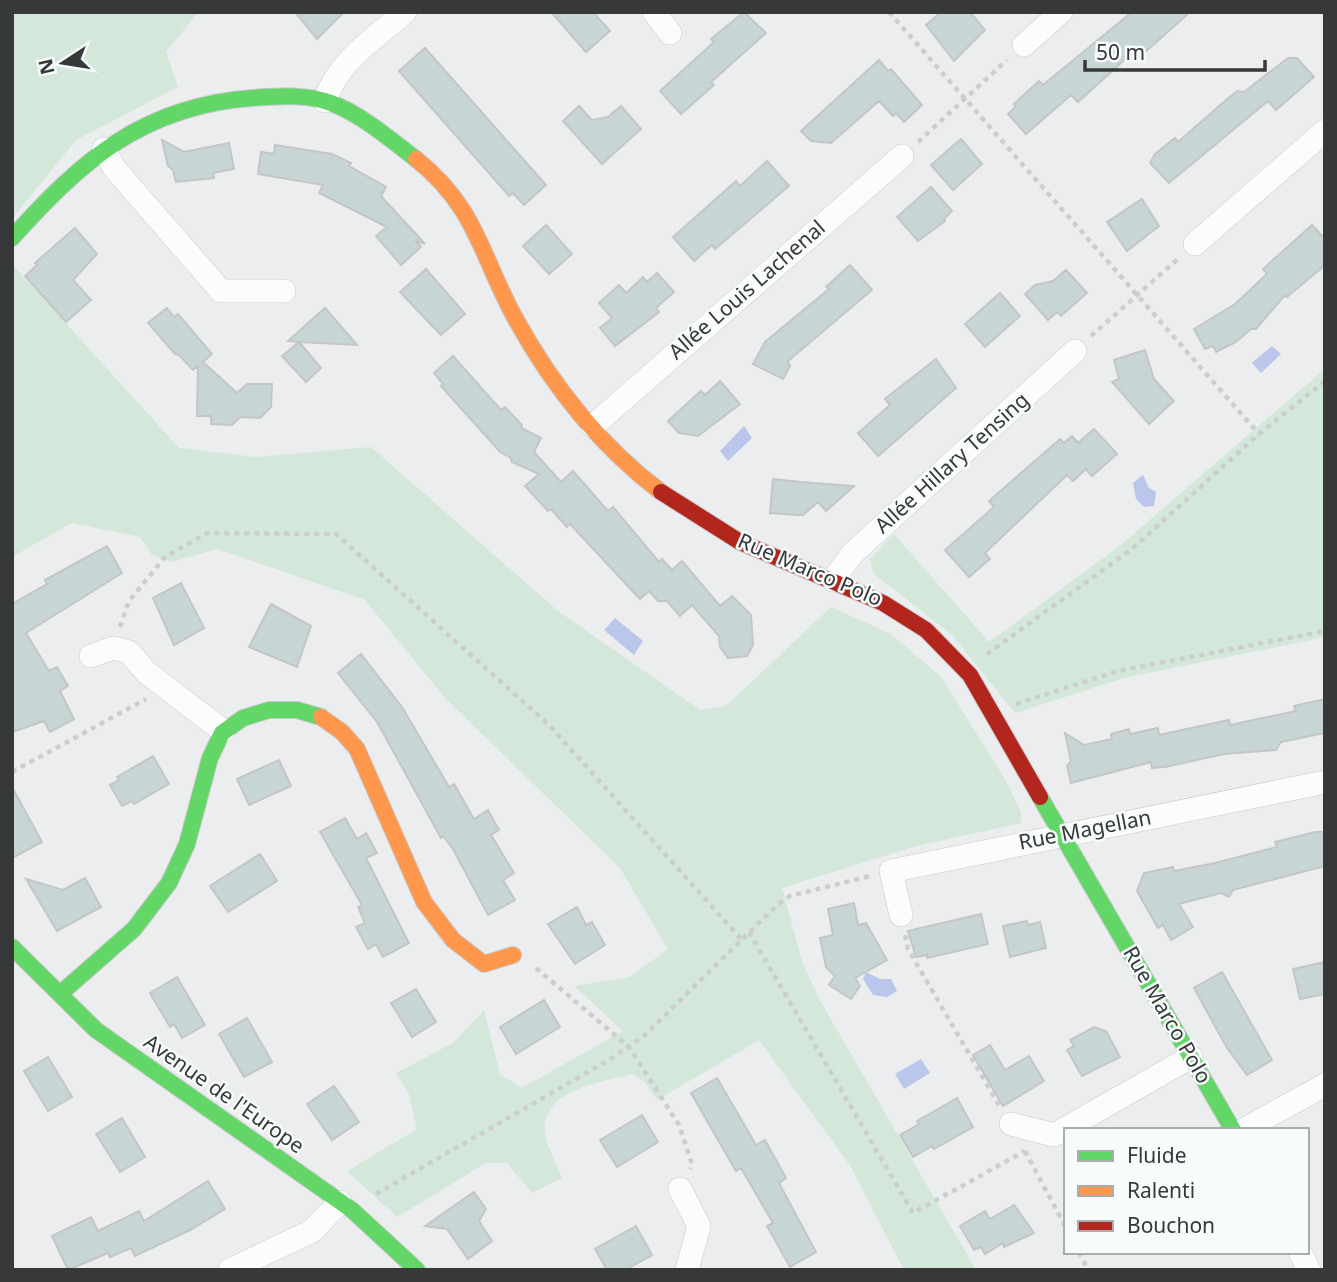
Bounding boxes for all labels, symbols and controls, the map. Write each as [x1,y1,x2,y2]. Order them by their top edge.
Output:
north arrow [28,28,98,98]
scale bar [1085,28,1265,72]
text: 50 m [1096,38,1145,66]
text: N [32,56,61,77]
street label: Allée Louis Lachenal [662,213,831,365]
street label: Allée Hillary Tensing [868,386,1034,539]
street label: Rue Marco Polo [734,526,887,612]
street label: Rue Magellan [1016,802,1154,856]
street label: Rue Marco Polo [1117,941,1219,1088]
street label: Avenue de l'Europe [139,1027,310,1159]
legend [1064,1128,1309,1254]
text: Fluide [1127,1141,1186,1169]
text: Ralenti [1127,1176,1195,1204]
text: Bouchon [1127,1211,1215,1239]

